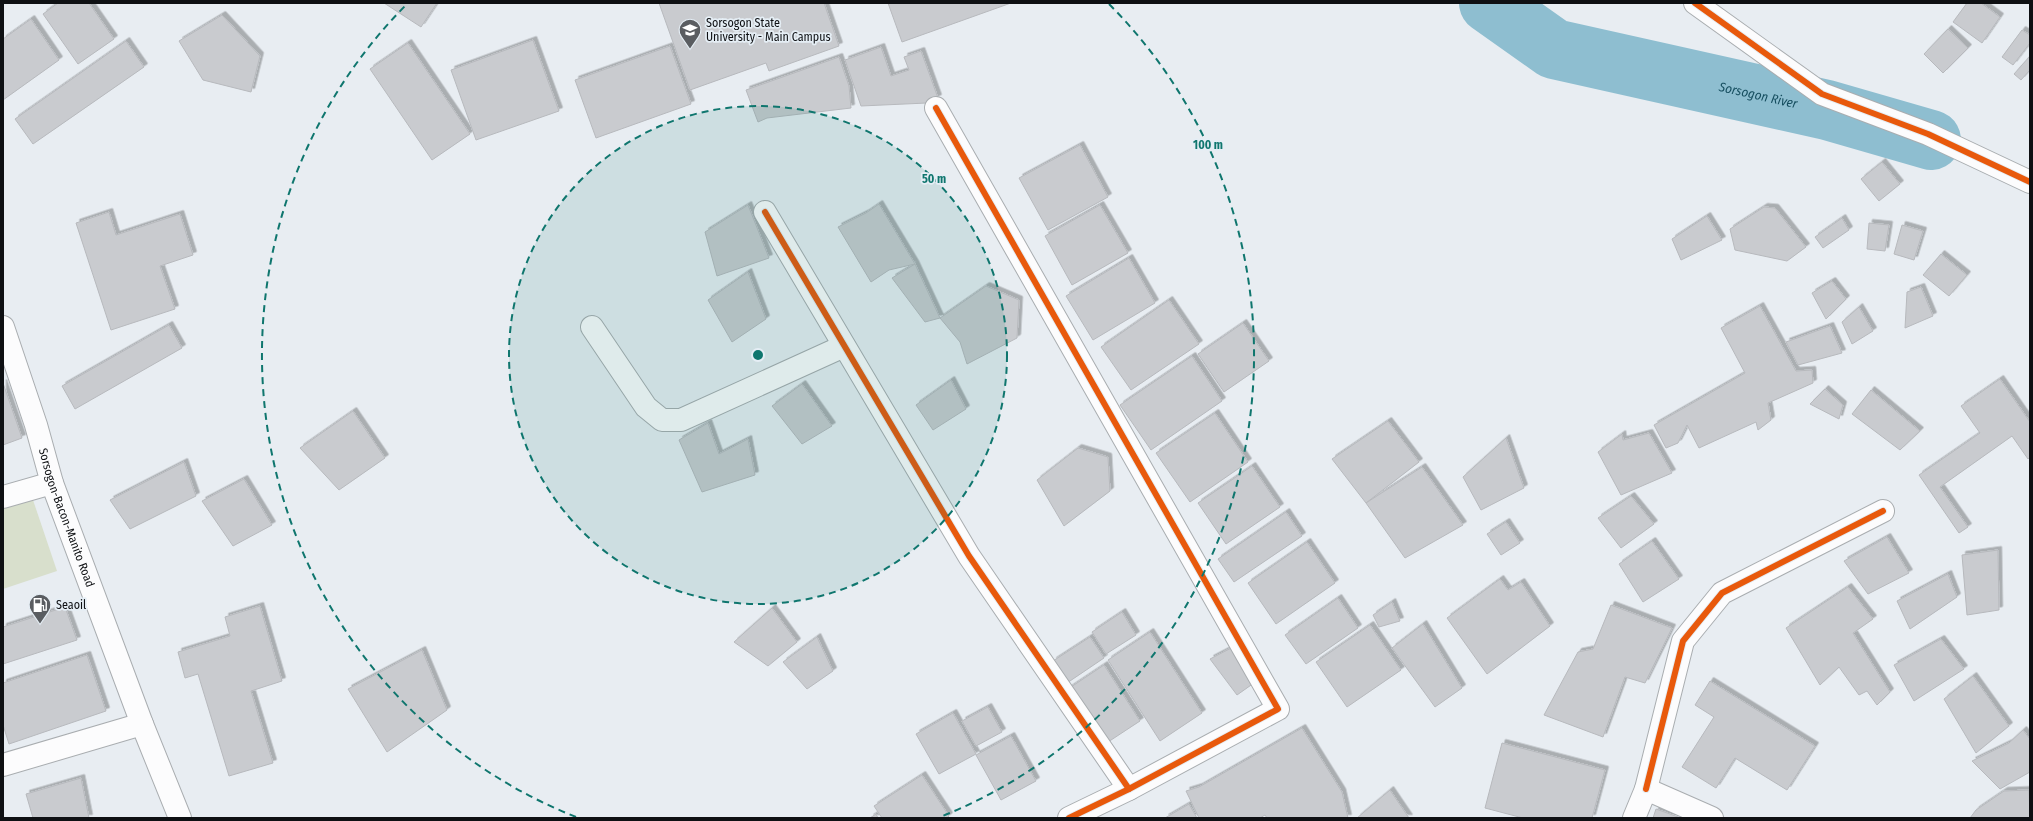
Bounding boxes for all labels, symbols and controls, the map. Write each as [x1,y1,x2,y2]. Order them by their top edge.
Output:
place label: Sorsogon State University - Main Campus [706,16,831,44]
school or university icon: Sorsogon State University - Main Campus [677,17,703,50]
water label: Sorsogon River [1717,79,1799,111]
text: 100 m [1193,138,1223,152]
text: 50 m [922,172,946,186]
centre of rings [751,348,765,362]
street label: Sorsogon-Bacon-Manito Road [36,447,97,589]
fuel station icon: Seaoil [27,592,53,625]
place label: Seaoil [56,598,86,612]

